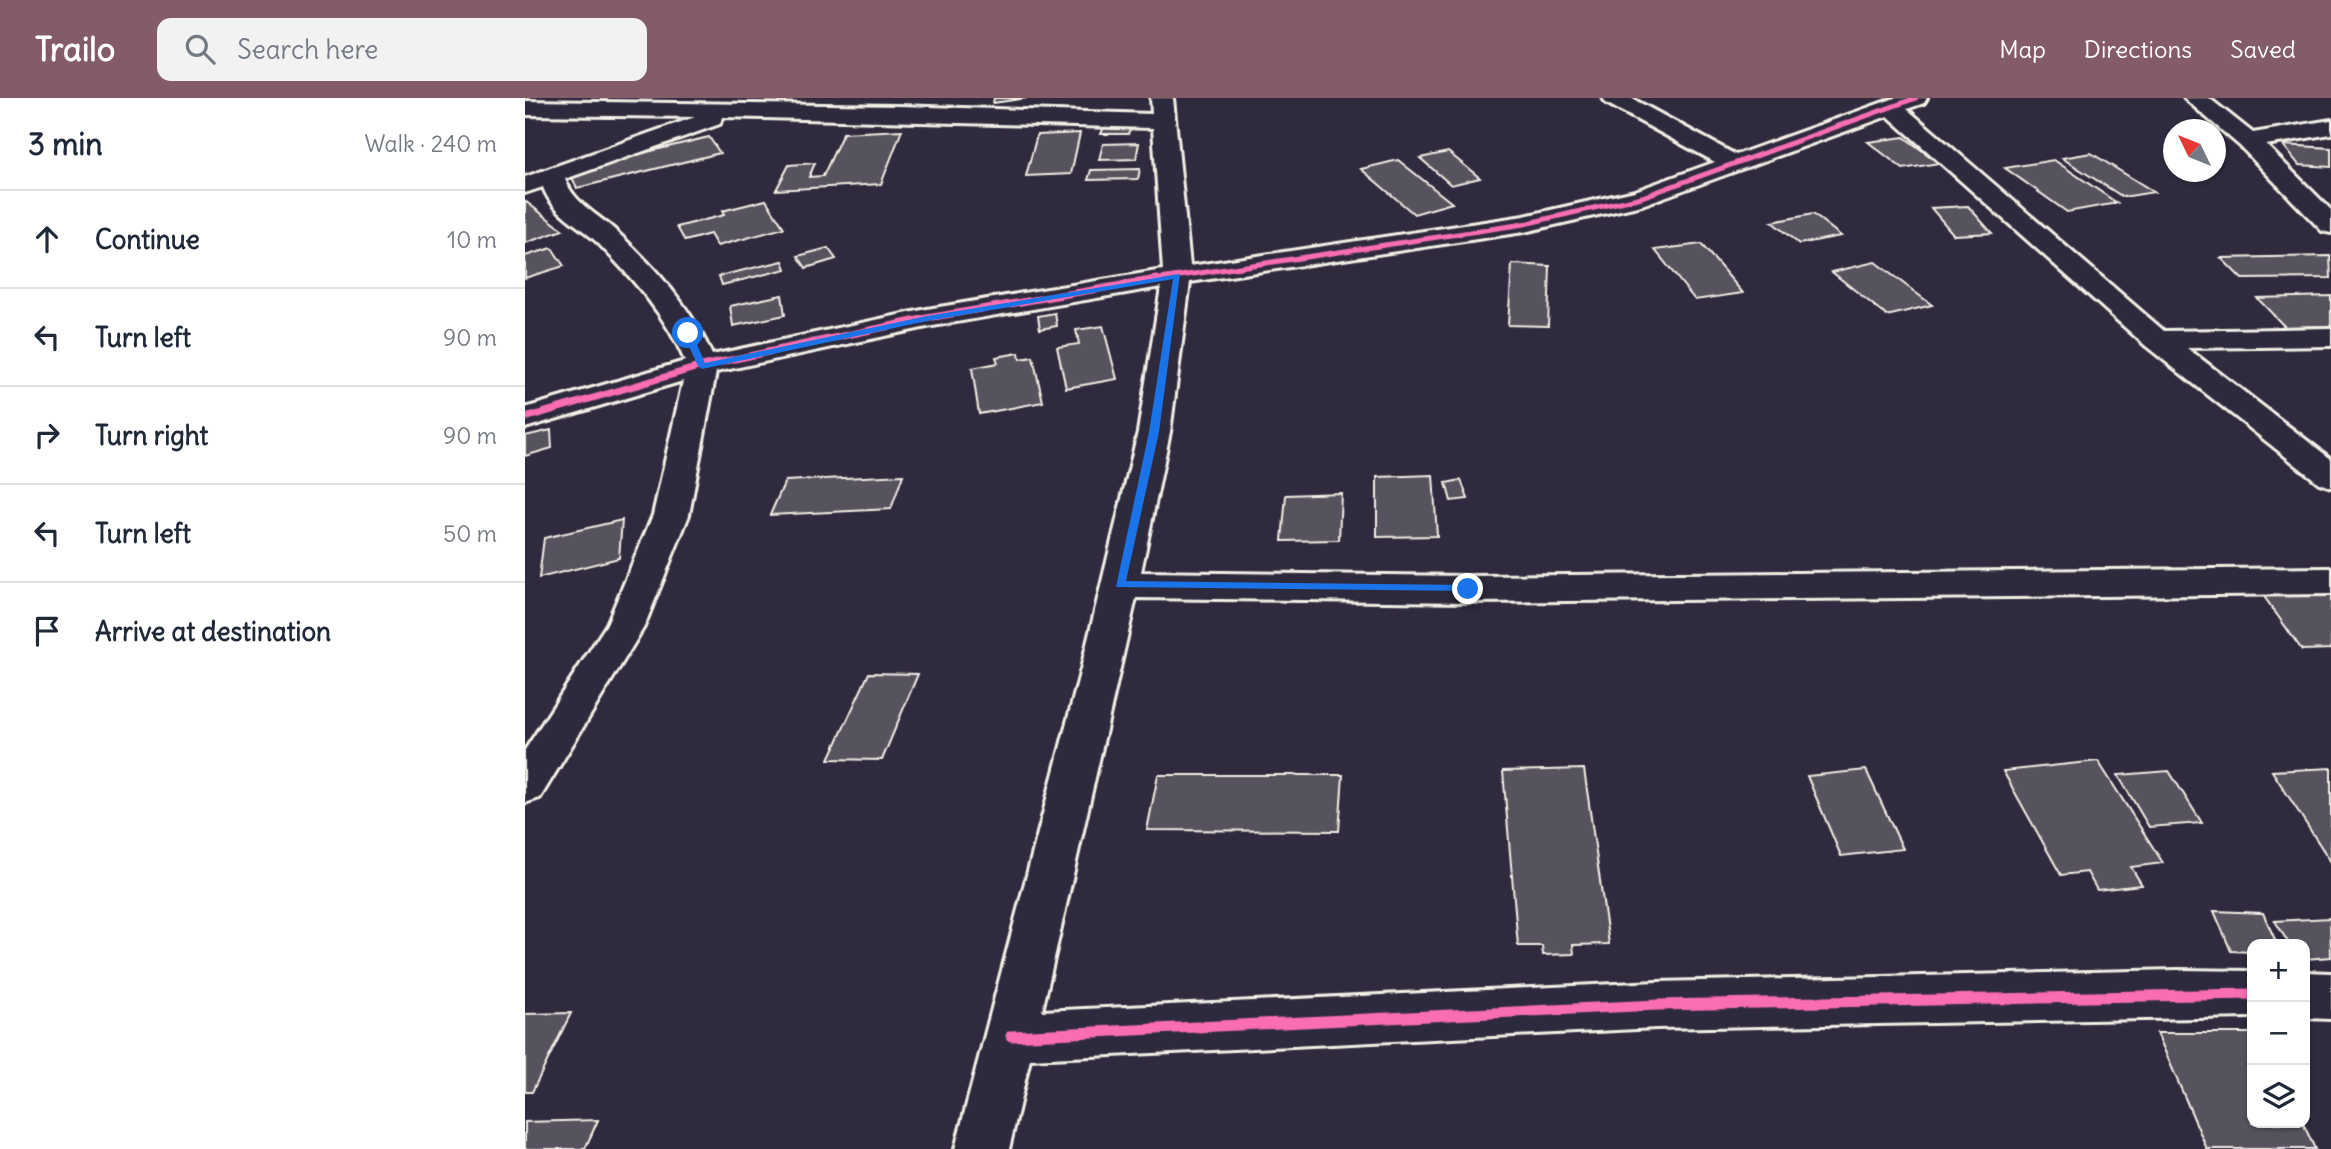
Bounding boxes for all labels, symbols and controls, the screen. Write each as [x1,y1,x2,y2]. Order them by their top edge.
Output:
search box [157,18,647,81]
text: Trailo [35,28,115,70]
icon: search [181,30,219,68]
text: Search here [237,33,378,66]
text: Map [1999,34,2046,64]
text: Directions [2084,34,2192,64]
text: Saved [2230,34,2296,64]
north arrow [2163,119,2226,182]
text: 3 min [28,125,103,163]
text: Walk · 240 m [364,129,497,158]
icon: ahead [28,220,66,258]
text: Continue [95,223,200,256]
text: 10 m [447,225,497,254]
route start [672,317,703,348]
icon: left [28,318,66,356]
text: Turn left [95,321,191,354]
text: 90 m [443,323,497,352]
icon: right [28,416,66,454]
text: Turn right [95,419,208,452]
text: 90 m [443,421,497,450]
icon: left [28,514,66,552]
text: Turn left [95,517,191,550]
text: 50 m [443,519,497,548]
route end [1452,573,1483,604]
icon: arrive [28,612,66,650]
text: Arrive at destination [95,615,331,648]
map controls [2247,939,2310,1128]
button: + [2247,939,2310,1002]
button: − [2247,1002,2310,1065]
button: layers [2247,1065,2310,1128]

